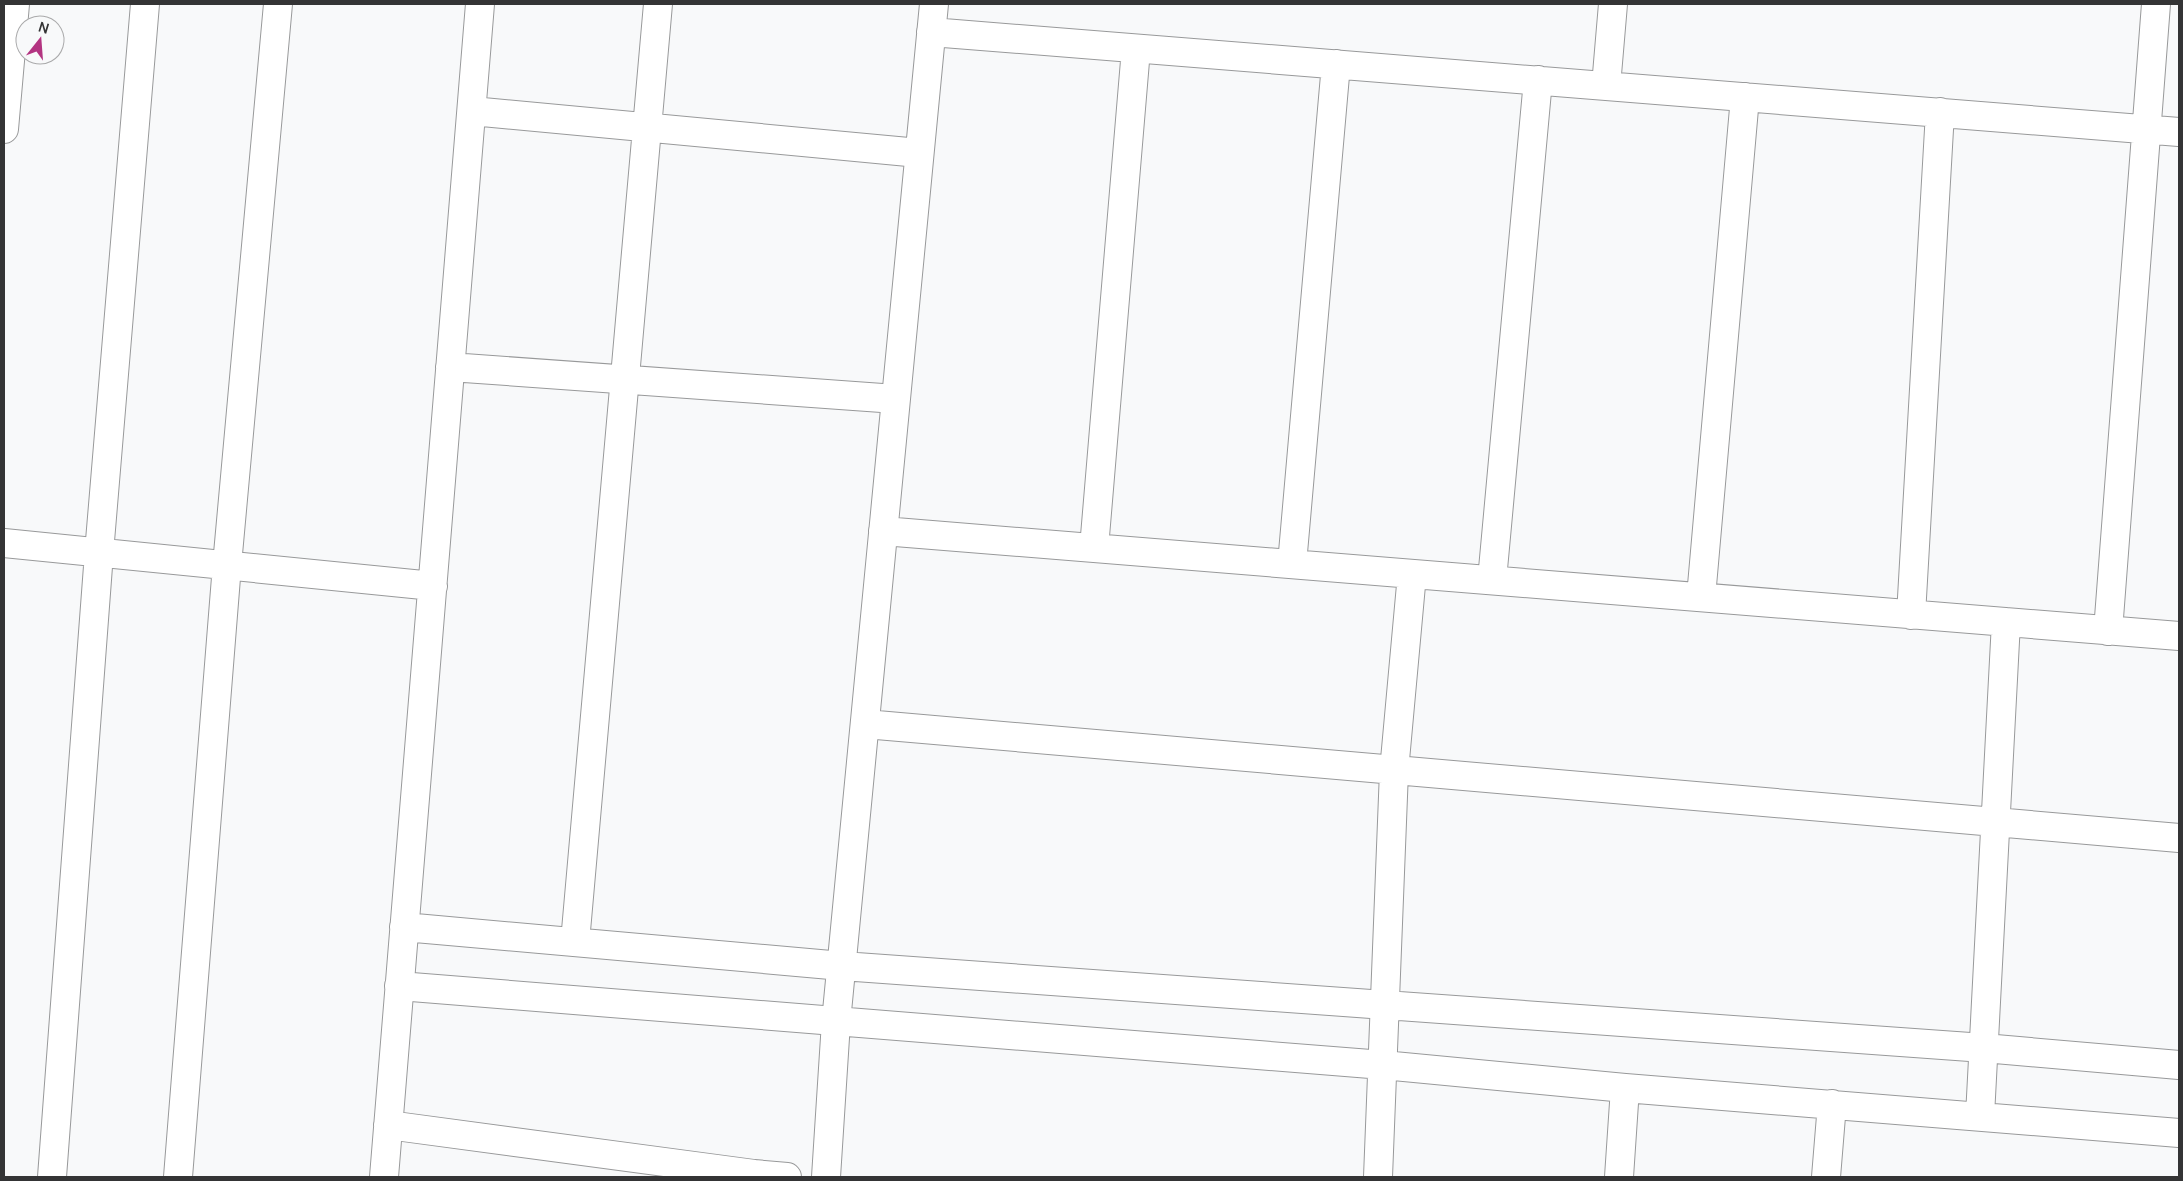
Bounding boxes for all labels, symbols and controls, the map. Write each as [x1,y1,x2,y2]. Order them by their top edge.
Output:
north arrow [15,15,65,65]
text: N [36,17,52,38]

